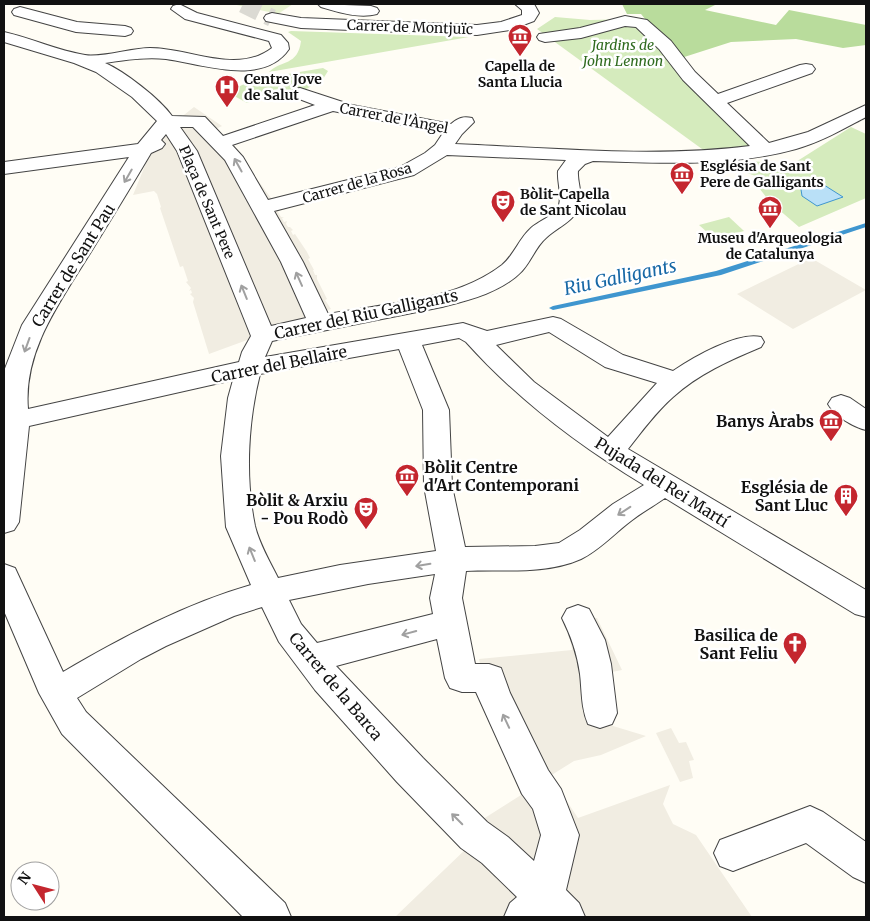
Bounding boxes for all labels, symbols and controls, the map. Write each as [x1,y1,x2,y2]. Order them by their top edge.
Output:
street label: Carrer de Montjuïc [347,16,473,38]
museum icon: Capella de Santa Llucia [507,23,533,57]
park label: Jardins de John Lennon [581,36,663,70]
place label: Capella de Santa Llucia [478,57,562,91]
place label: Centre Jove de Salut [244,70,322,104]
hospital icon: Centre Jove de Salut [214,74,240,108]
street label: Carrer de l'Àngel [338,99,451,137]
street label: Plaça de Sant Pere [175,143,239,261]
place label: Església de Sant Pere de Galligants [700,157,824,191]
one-way arrow [233,158,243,173]
street label: Carrer de la Rosa [300,159,414,207]
museum icon: Església de Sant Pere de Galligants [669,161,695,195]
one-way arrow [123,169,133,184]
place label: Bòlit-Capella de Sant Nicolau [520,185,627,219]
theatre icon: Bòlit-Capella de Sant Nicolau [490,189,516,223]
museum icon: Museu d'Arqueologia de Catalunya [757,195,783,229]
street label: Carrer de Sant Pau [27,200,119,330]
place label: Museu d'Arqueologia de Catalunya [698,229,842,263]
water label: Riu Galligants [562,254,678,300]
one-way arrow [294,272,304,287]
one-way arrow [239,284,248,300]
street label: Carrer del Riu Galligants [272,285,460,343]
one-way arrow [22,337,31,353]
street label: Carrer del Bellaire [209,341,349,387]
museum icon: Banys Àrabs [818,408,844,442]
place label: Banys Àrabs [716,411,814,431]
street label: Pujada del Rei Martí [591,433,733,532]
place label: Bòlit Centre d'Art Contemporani [424,457,579,495]
museum icon: Bòlit Centre d'Art Contemporani [394,463,420,497]
place label: Església de Sant Lluc [741,477,828,515]
building icon: Església de Sant Lluc [833,483,859,517]
place label: Bòlit & Arxiu - Pou Rodò [246,490,348,528]
theatre icon: Bòlit & Arxiu - Pou Rodò [353,496,379,530]
one-way arrow [617,507,631,517]
one-way arrow [247,547,257,562]
one-way arrow [415,560,431,570]
place label: Basilica de Sant Feliu [694,625,778,663]
street label: Carrer de la Barca [285,628,387,744]
one-way arrow [401,629,417,639]
church icon: Basilica de Sant Feliu [782,631,808,665]
one-way arrow [501,713,511,728]
one-way arrow [452,813,464,825]
north arrow [10,861,60,911]
text: N [14,869,35,888]

